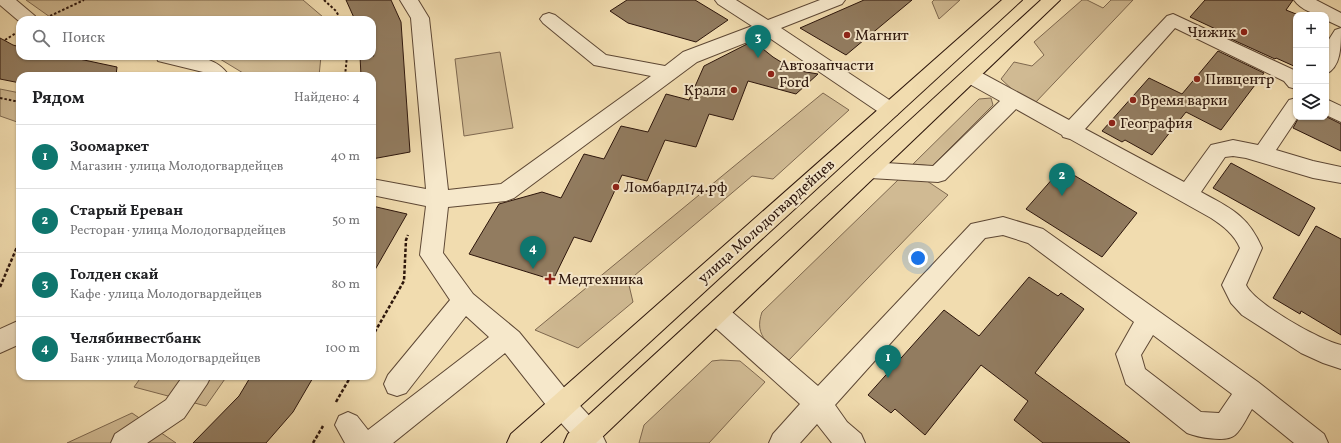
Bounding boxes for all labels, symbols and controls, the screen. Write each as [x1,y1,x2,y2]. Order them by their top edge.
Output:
map controls [1293,12,1329,120]
button: + [1293,12,1329,48]
search box [16,16,376,60]
place label: Чижик [1187,23,1236,44]
pin: 3 [745,25,771,58]
place label: Магнит [855,26,909,47]
icon: search [30,27,52,49]
marker: Чижик [1239,27,1249,37]
text: Поиск [62,28,105,49]
marker: Магнит [842,30,852,40]
button: − [1293,48,1329,84]
place label: Автозапчасти Ford [779,56,874,94]
marker: Автозапчасти Ford [766,69,776,79]
place label: Пивцентр [1205,70,1274,91]
marker: Пивцентр [1192,74,1202,84]
place label: Краля [684,81,726,102]
button: layers [1293,84,1329,120]
marker: Краля [729,85,739,95]
text: Рядом [32,87,85,110]
text: Найдено: 4 [294,89,360,107]
place label: Время варки [1141,91,1228,112]
marker: Время варки [1128,95,1138,105]
place label: География [1120,114,1193,135]
marker: География [1107,118,1117,128]
text: Зоомаркет [70,137,149,158]
text: 1 [42,148,48,166]
text: 40 m [331,148,360,166]
street label: улица Молодогвардейцев [694,155,840,289]
text: Магазин · улица Молодогвардейцев [70,158,283,176]
pin: 2 [1049,163,1075,196]
place label: Ломбард174.рф [624,178,727,199]
marker: Ломбард174.рф [611,182,621,192]
text: Старый Ереван [70,201,183,222]
text: 2 [42,212,48,230]
text: 50 m [332,212,360,230]
text: Ресторан · улица Молодогвардейцев [70,222,286,240]
pin: 4 [520,236,546,269]
your location [908,248,928,268]
text: Голден скай [70,265,158,286]
place label: Медтехника [558,270,643,291]
marker: Медтехника [545,274,555,284]
text: 3 [42,276,48,294]
text: 80 m [331,276,360,294]
text: Кафе · улица Молодогвардейцев [70,286,262,304]
text: Челябинвестбанк [70,329,201,350]
text: 4 [41,340,49,358]
text: 100 m [325,340,360,358]
pin: 1 [875,345,901,378]
text: Банк · улица Молодогвардейцев [70,350,261,368]

